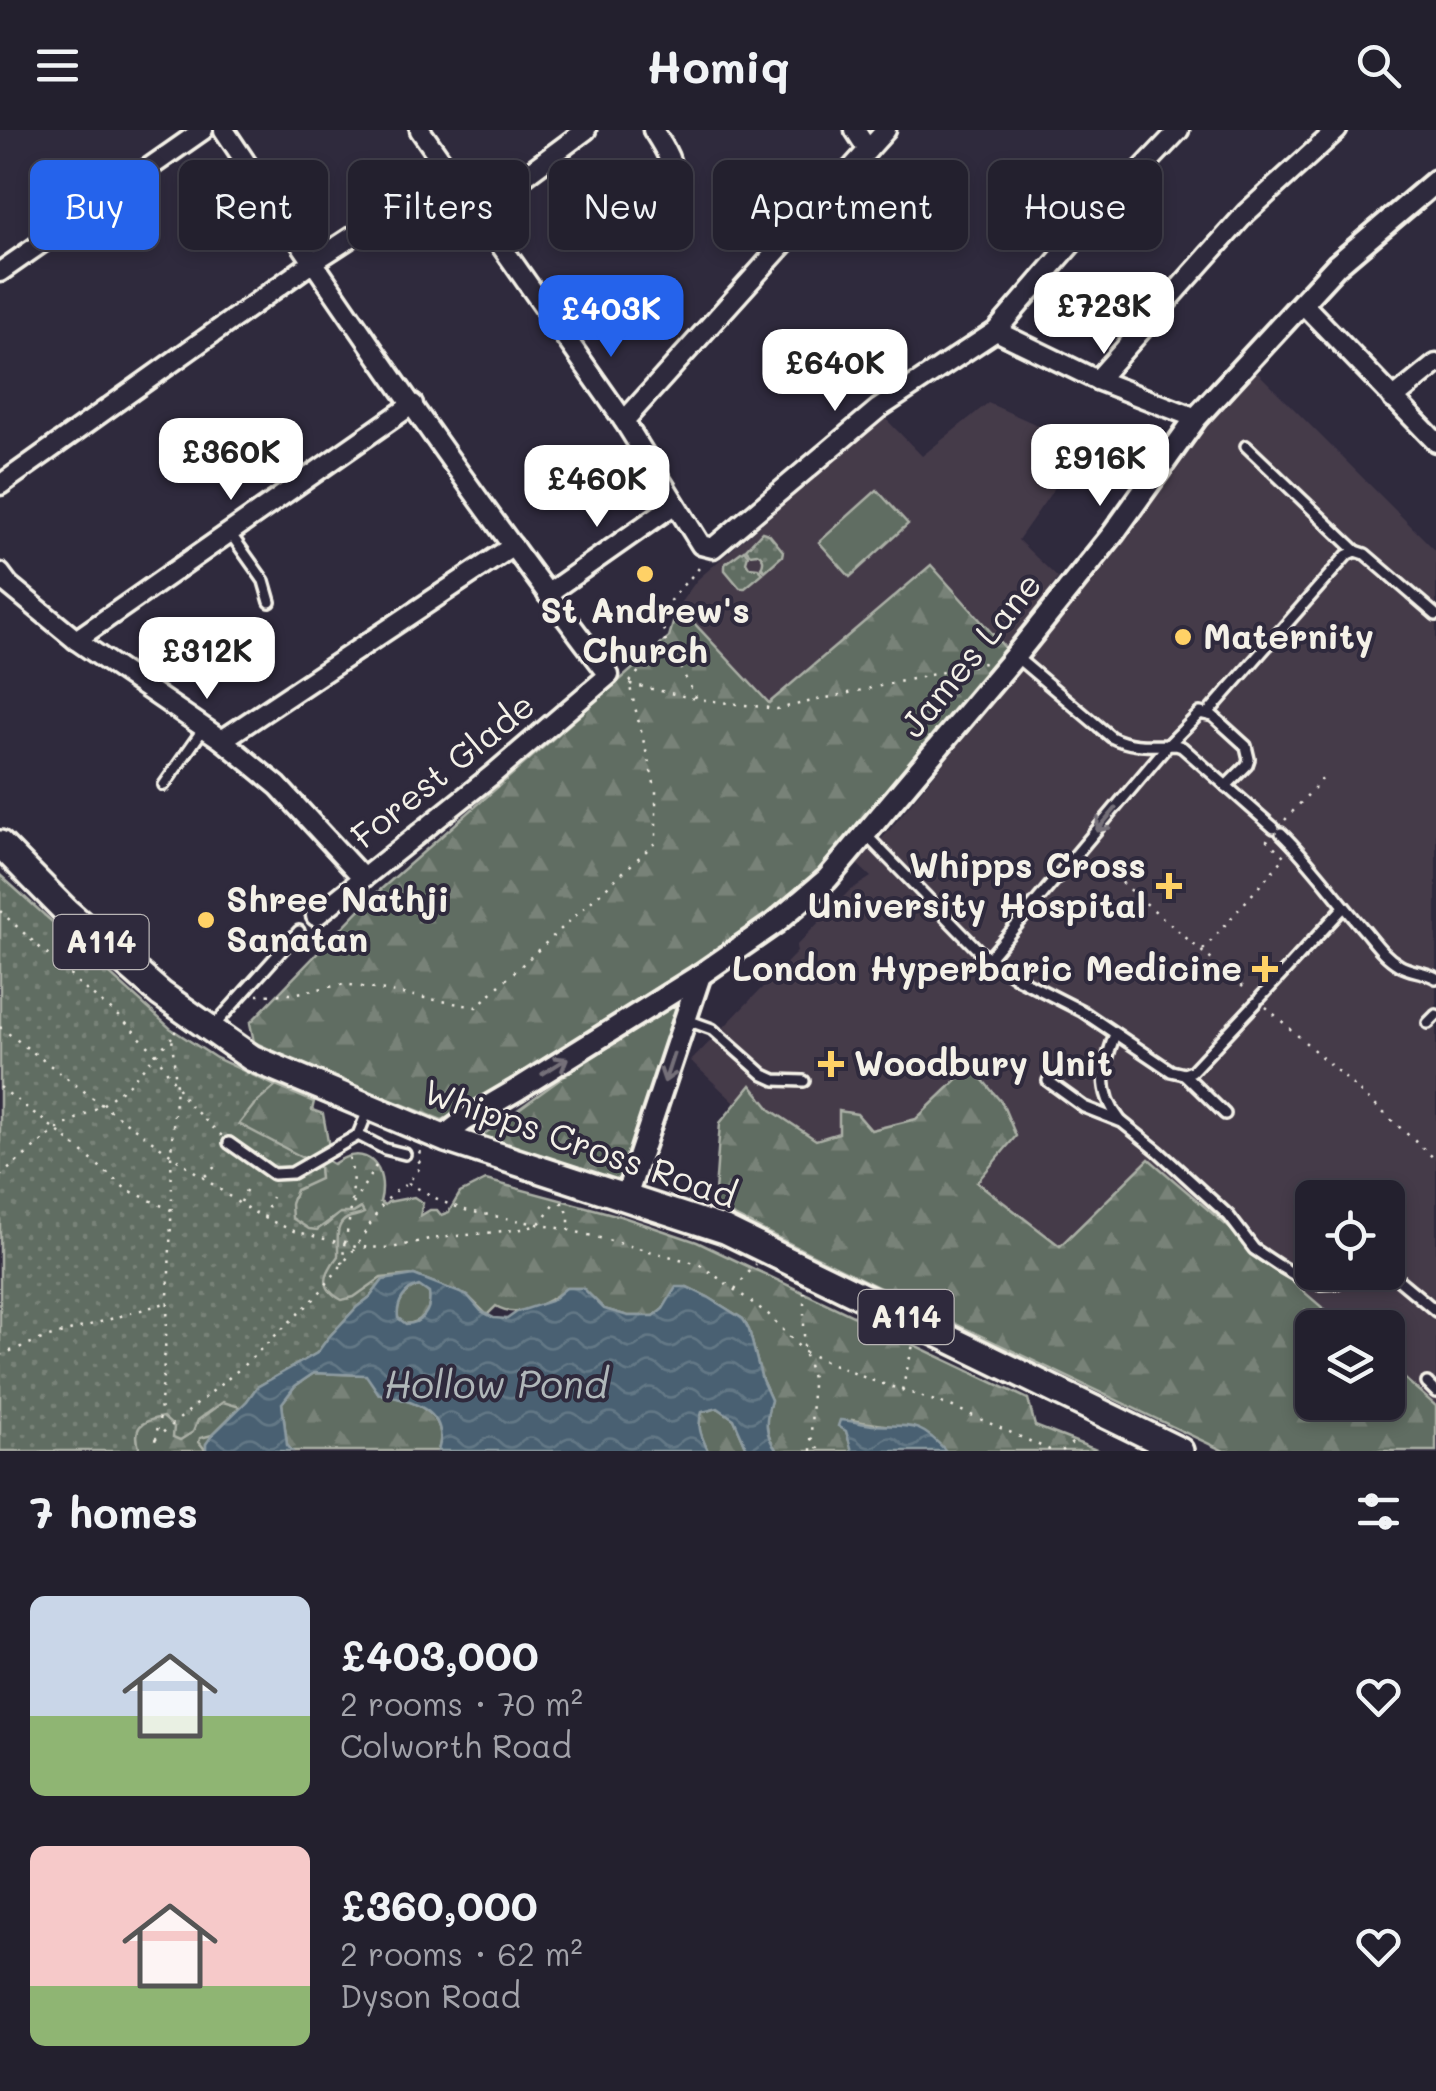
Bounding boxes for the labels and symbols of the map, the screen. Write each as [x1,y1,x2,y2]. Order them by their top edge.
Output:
pin: £723K [1034,272,1174,357]
pin: £403K [541,275,681,360]
pin: £640K [765,329,905,414]
pin: £360K [161,418,301,503]
pin: £916K [1030,424,1170,509]
pin: £460K [527,445,667,530]
street label: James Lane [889,562,1050,746]
marker: St Andrew's Church [634,563,656,585]
place label: St Andrew's Church [540,586,750,672]
place label: Maternity [1203,612,1374,658]
pin: £312K [137,617,277,702]
marker: Maternity [1172,626,1194,648]
street label: Forest Glade [340,681,543,858]
one-way arrow [1095,807,1117,833]
place label: Whipps Cross University Hospital [807,841,1146,927]
marker: Whipps Cross University Hospital [1156,873,1182,899]
place label: Shree Nathji Sanatan [226,875,450,961]
marker: Shree Nathji Sanatan [195,909,217,931]
road number: A114 [54,915,148,969]
place label: London Hyperbaric Medicine [732,944,1242,990]
marker: London Hyperbaric Medicine [1252,956,1278,982]
place label: Woodbury Unit [854,1039,1113,1085]
one-way arrow [659,1051,677,1083]
marker: Woodbury Unit [818,1051,844,1077]
one-way arrow [540,1056,569,1076]
street label: Whipps Cross Road [418,1067,743,1217]
road number: A114 [858,1290,954,1344]
water label: Hollow Pond [384,1358,610,1408]

